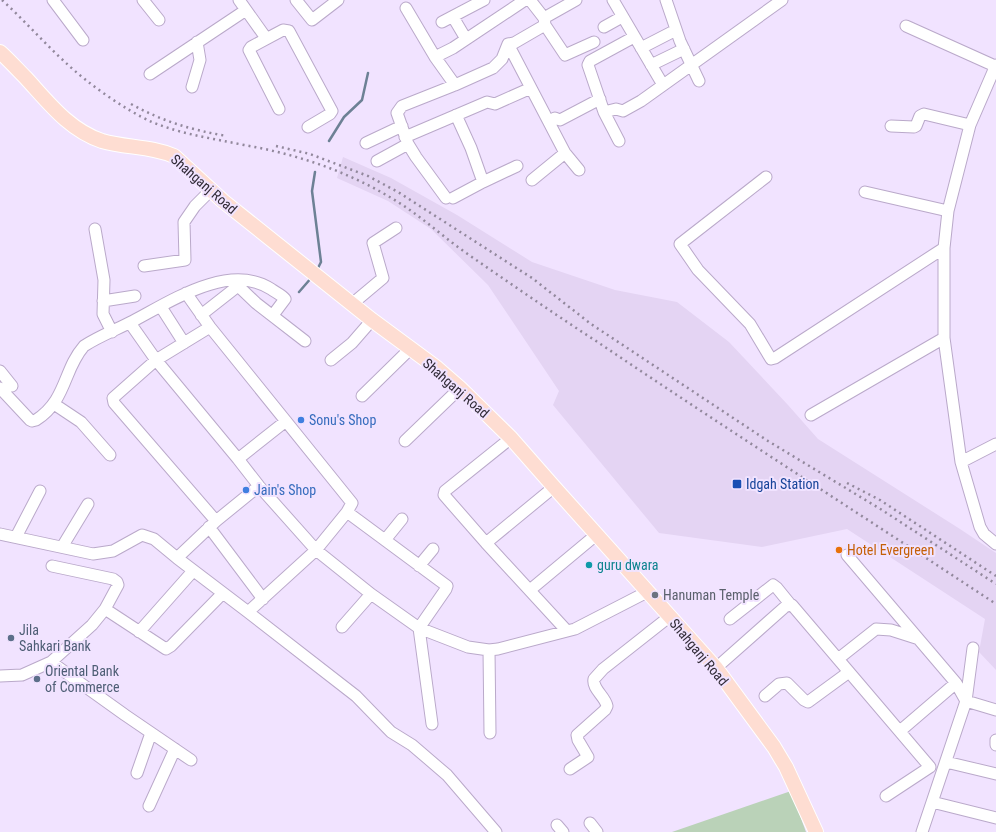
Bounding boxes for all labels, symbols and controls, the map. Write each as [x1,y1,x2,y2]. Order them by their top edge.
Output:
street label: Shahganj Road [168,151,240,217]
street label: Shahganj Road [420,355,492,421]
place label: Sonu's Shop [309,412,376,428]
marker: Sonu's Shop [296,415,306,425]
place label: Idgah Station [746,476,819,492]
marker: Idgah Station [731,478,743,490]
place label: Jain's Shop [254,482,316,498]
marker: Jain's Shop [241,485,251,495]
place label: Hotel Evergreen [847,542,934,558]
marker: Hotel Evergreen [834,545,844,555]
place label: guru dwara [597,557,658,573]
marker: guru dwara [584,560,594,570]
place label: Hanuman Temple [663,587,760,603]
marker: Hanuman Temple [650,590,660,600]
street label: Shahganj Road [666,615,732,689]
place label: Jila Sahkari Bank [19,622,92,654]
marker: Jila Sahkari Bank [6,633,16,643]
place label: Oriental Bank of Commerce [45,663,120,695]
marker: Oriental Bank of Commerce [32,674,42,684]

